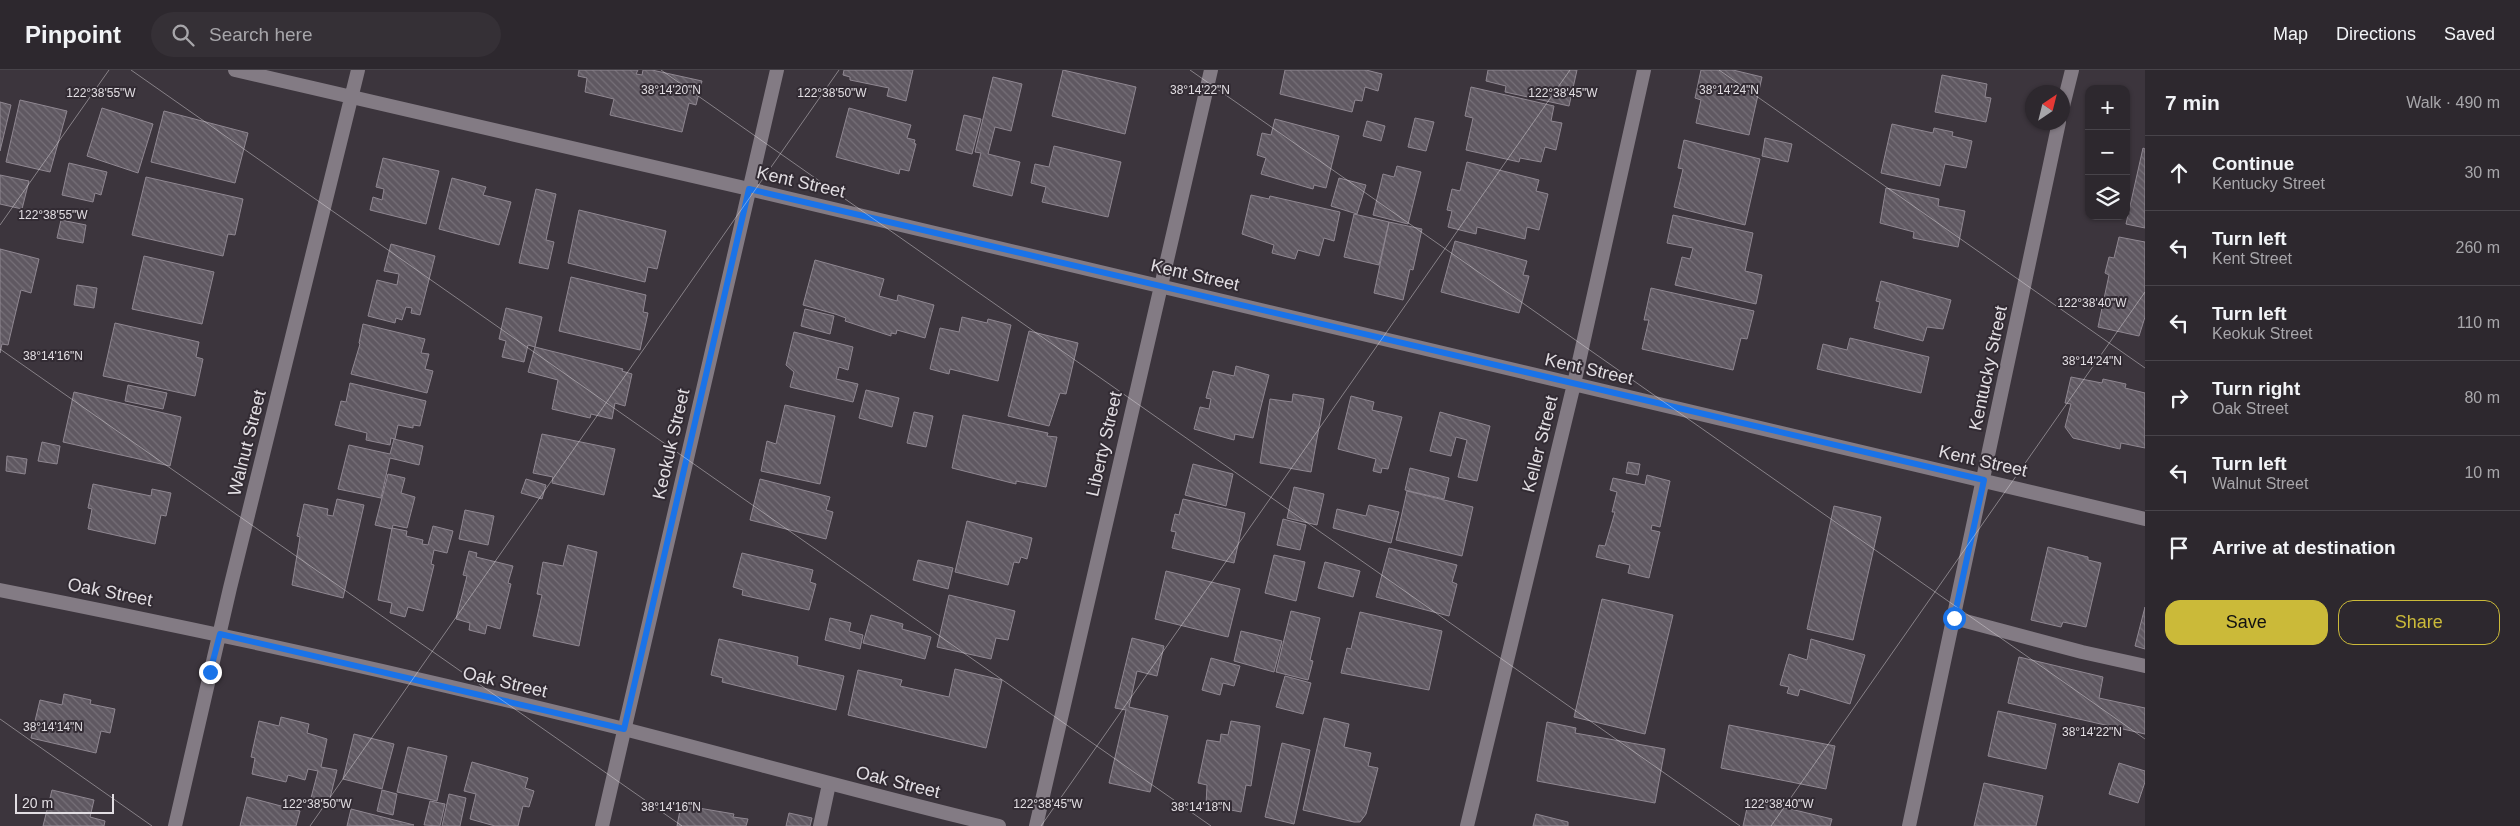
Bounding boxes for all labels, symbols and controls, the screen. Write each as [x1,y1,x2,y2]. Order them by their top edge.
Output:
search box [151,12,501,57]
text: Pinpoint [25,21,121,48]
icon: search [169,21,197,49]
text: Search here [209,24,313,45]
text: Map [2273,24,2308,44]
text: Directions [2336,24,2416,44]
text: Saved [2444,24,2495,44]
text: 38°14'20"N [641,83,701,97]
text: 38°14'22"N [1170,83,1230,97]
text: 38°14'24"N [1699,83,1759,97]
north arrow [2025,85,2070,130]
map controls [2085,85,2130,220]
button: + [2085,85,2130,130]
text: 122°38'55"W [66,86,136,100]
text: 122°38'50"W [797,86,867,100]
text: 122°38'45"W [1528,86,1598,100]
text: 7 min [2165,91,2220,114]
text: Walk · 490 m [2406,94,2500,111]
button: − [2085,130,2130,175]
text: Continue [2212,153,2294,174]
icon: ahead [2165,159,2193,187]
street label: Kent Street [755,162,847,202]
text: 30 m [2464,164,2500,181]
button: layers [2085,175,2130,220]
text: Kentucky Street [2212,175,2325,192]
text: 122°38'55"W [18,208,88,222]
text: Turn left [2212,228,2287,249]
icon: left [2165,234,2193,262]
text: 260 m [2456,239,2500,256]
text: Kent Street [2212,250,2292,267]
street label: Kent Street [1149,255,1241,295]
text: 122°38'40"W [2057,296,2127,310]
text: Turn left [2212,303,2287,324]
street label: Kentucky Street [1965,304,2011,432]
icon: left [2165,309,2193,337]
text: 110 m [2457,314,2500,331]
text: Keokuk Street [2212,325,2313,342]
text: 38°14'16"N [23,349,83,363]
street label: Kent Street [1543,349,1635,389]
text: 38°14'24"N [2062,354,2122,368]
text: Turn right [2212,378,2300,399]
icon: right [2165,384,2193,412]
street label: Keokuk Street [649,387,693,501]
street label: Walnut Street [224,388,270,498]
text: 80 m [2464,389,2500,406]
street label: Liberty Street [1082,390,1126,498]
street label: Keller Street [1518,394,1562,494]
text: Oak Street [2212,400,2288,417]
street label: Kent Street [1937,441,2029,481]
text: Turn left [2212,453,2287,474]
icon: left [2165,459,2193,487]
text: 10 m [2464,464,2500,481]
text: Walnut Street [2212,475,2308,492]
icon: arrive [2165,534,2193,562]
text: Arrive at destination [2212,537,2396,558]
street label: Oak Street [66,574,154,610]
button: Save [2165,600,2328,645]
button: Share [2338,600,2500,645]
route start [1943,607,1966,630]
route end [199,661,222,684]
street label: Oak Street [461,663,549,701]
text: 38°14'14"N [23,720,83,734]
text: 38°14'22"N [2062,725,2122,739]
street label: Oak Street [854,762,942,802]
scale bar [15,791,114,814]
text: 20 m [22,795,53,811]
text: 122°38'50"W [282,797,352,811]
text: 122°38'45"W [1013,797,1083,811]
text: 122°38'40"W [1744,797,1814,811]
text: 38°14'16"N [641,800,701,814]
text: 38°14'18"N [1171,800,1231,814]

